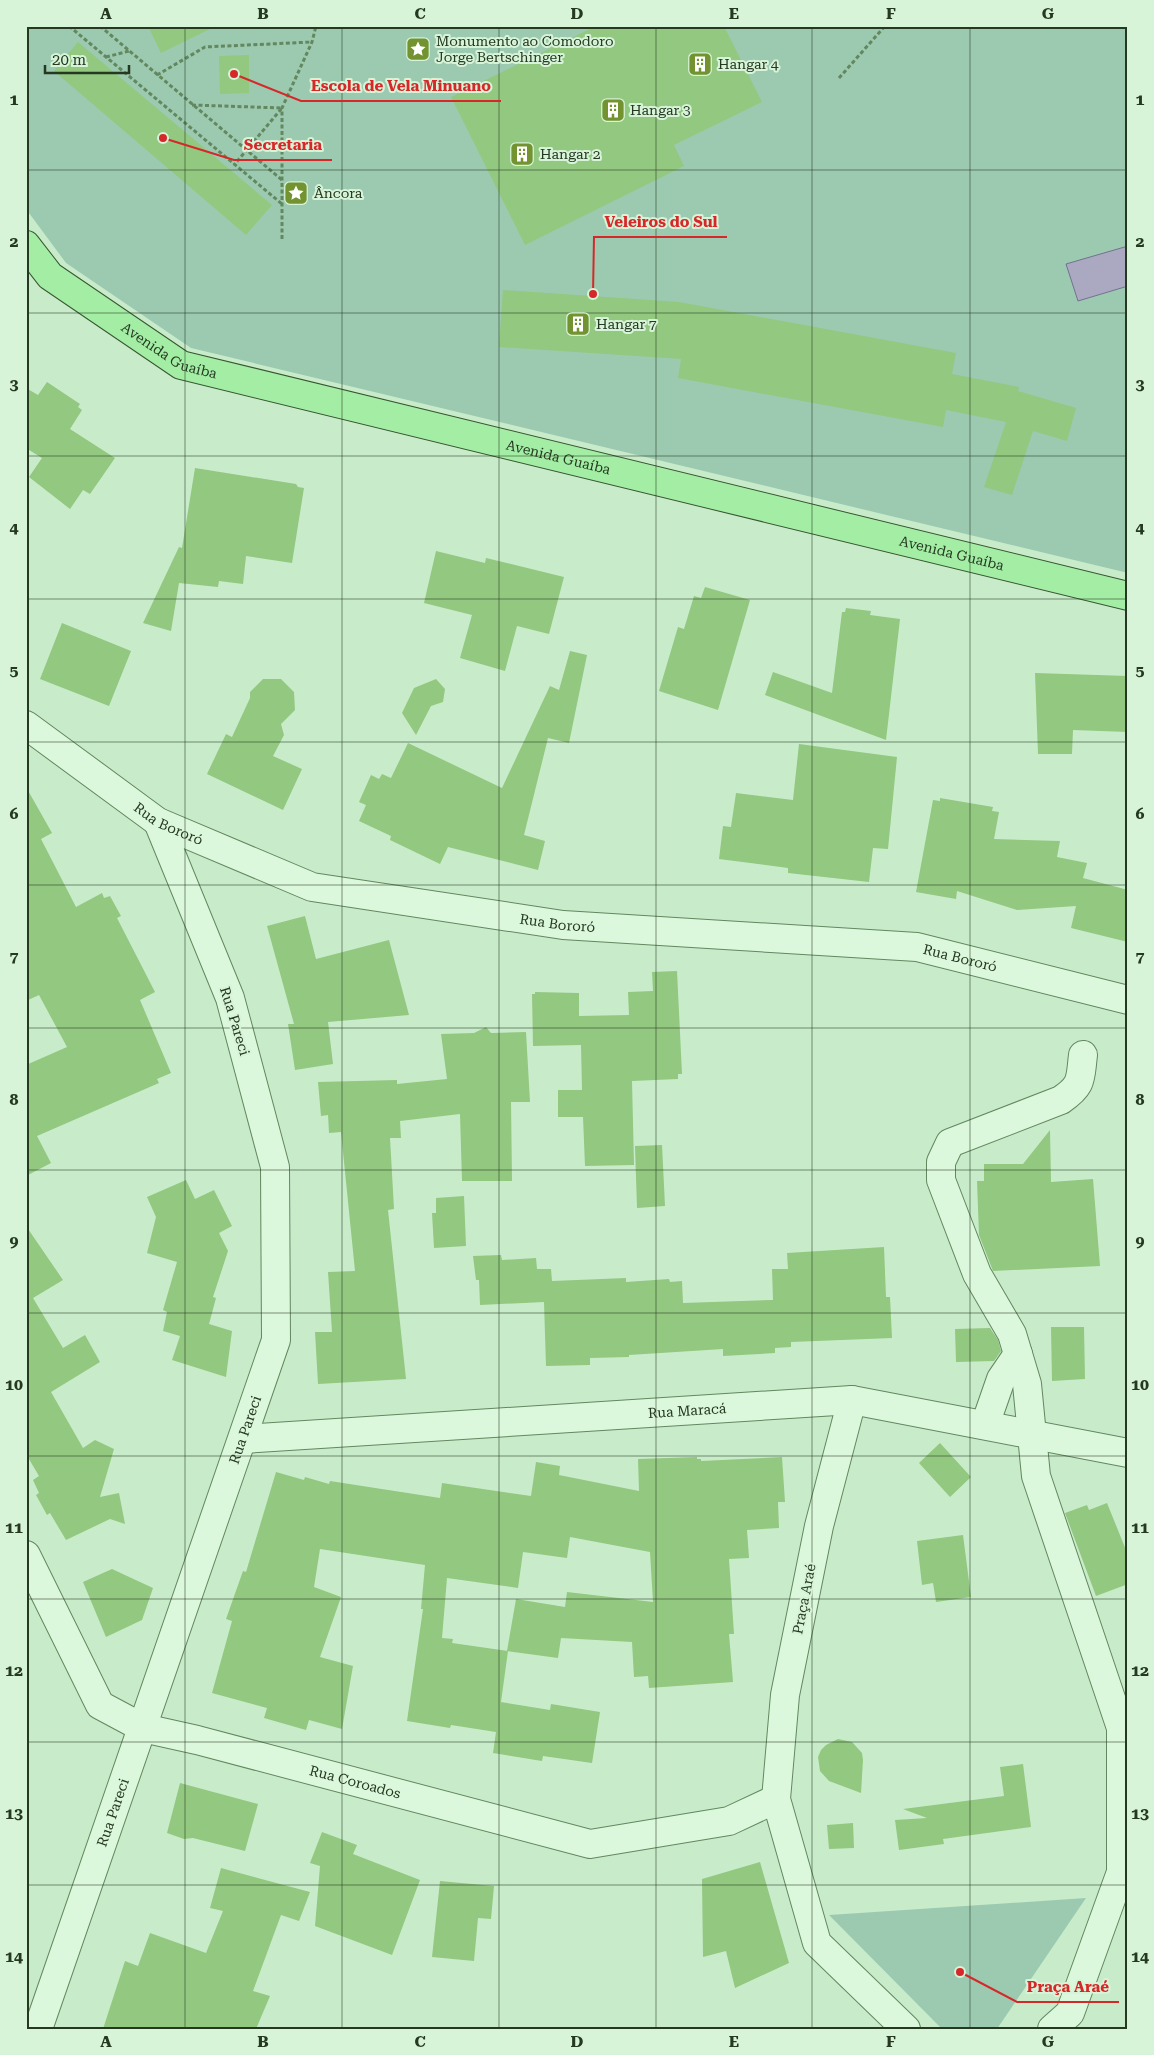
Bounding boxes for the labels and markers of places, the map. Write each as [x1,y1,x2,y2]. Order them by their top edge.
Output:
place label: Monumento ao Comodoro Jorge Bertschinger [436,33,614,65]
place icon: Monumento ao Comodoro Jorge Bertschinger [405,36,431,62]
building icon: Hangar 4 [687,51,713,77]
place label: Hangar 4 [718,56,779,72]
callout: Escola de Vela Minuano [301,71,501,101]
building icon: Hangar 3 [600,97,626,123]
place label: Hangar 3 [630,102,691,118]
callout: Secretaria [234,130,332,160]
building icon: Hangar 2 [509,141,535,167]
place label: Hangar 2 [540,146,601,162]
place icon: Âncora [283,180,309,206]
place label: Âncora [314,185,363,201]
callout: Veleiros do Sul [594,207,727,237]
building icon: Hangar 7 [565,311,591,337]
place label: Hangar 7 [596,316,657,332]
callout: Praça Araé [1017,1972,1119,2002]

